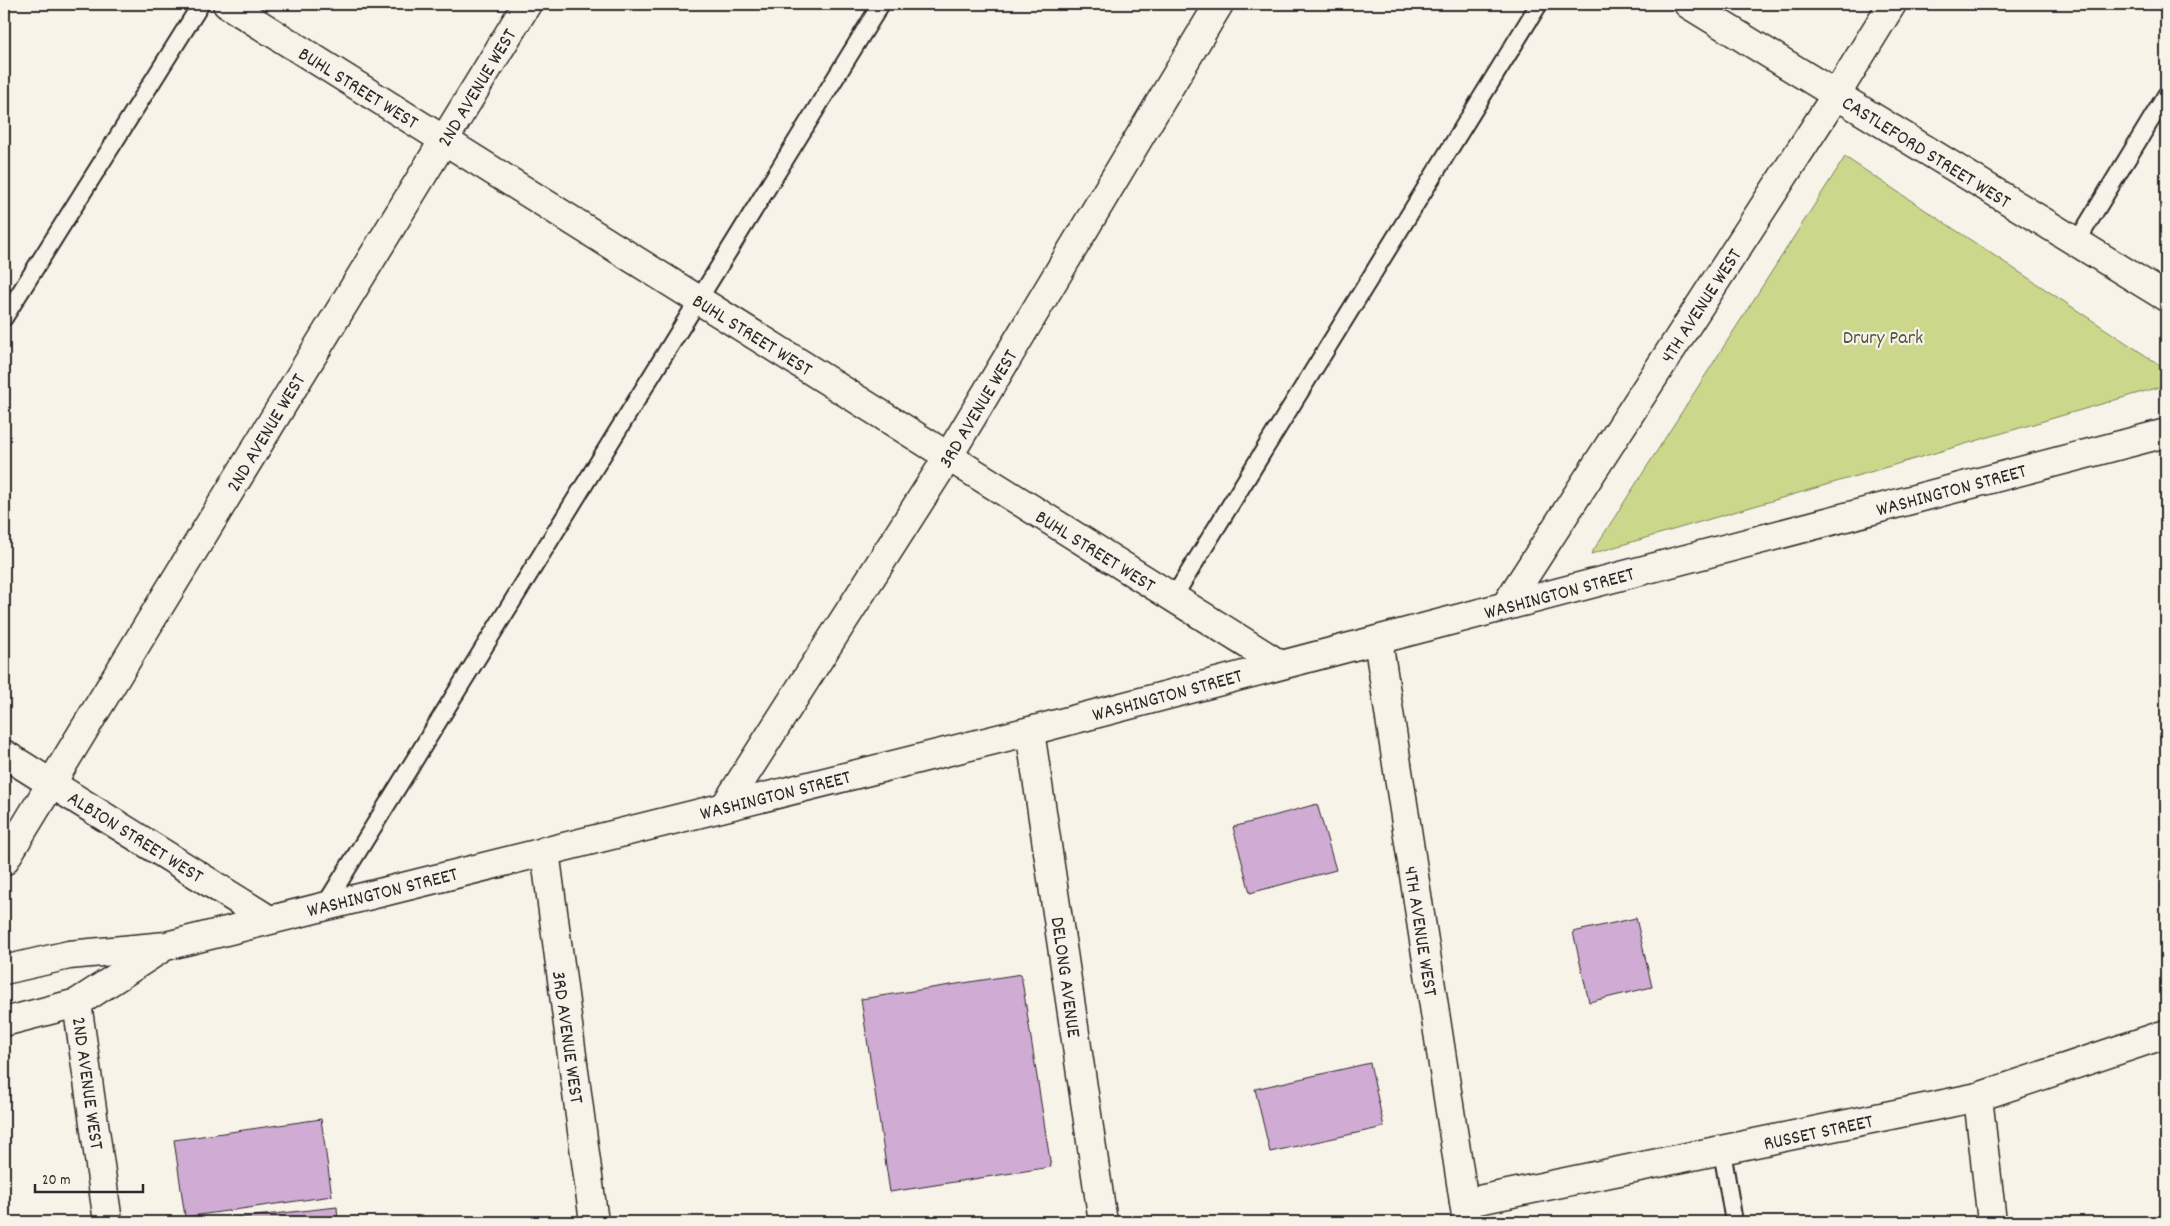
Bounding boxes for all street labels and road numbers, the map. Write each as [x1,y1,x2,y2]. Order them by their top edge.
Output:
street label: 2ND AVENUE WEST [432,24,525,153]
street label: BUHL STREET WEST [292,41,423,138]
street label: CASTLEFORD STREET WEST [1835,90,2015,217]
street label: 4TH AVENUE WEST [1655,244,1750,369]
street label: BUHL STREET WEST [686,288,817,385]
street label: 3RD AVENUE WEST [933,345,1026,474]
street label: 2ND AVENUE WEST [221,369,314,498]
street label: WASHINGTON STREET [1874,458,2030,525]
street label: BUHL STREET WEST [1029,504,1160,601]
street label: WASHINGTON STREET [1482,561,1638,628]
street label: WASHINGTON STREET [1090,663,1246,730]
street label: WASHINGTON STREET [697,765,854,829]
street label: ALBION STREET WEST [61,785,208,892]
street label: WASHINGTON STREET [304,862,461,926]
street label: 4TH AVENUE WEST [1395,864,1443,999]
street label: DELONG AVENUE [1042,915,1086,1040]
street label: 3RD AVENUE WEST [543,969,589,1106]
street label: 2ND AVENUE WEST [63,1015,109,1152]
street label: RUSSET STREET [1761,1109,1876,1159]

